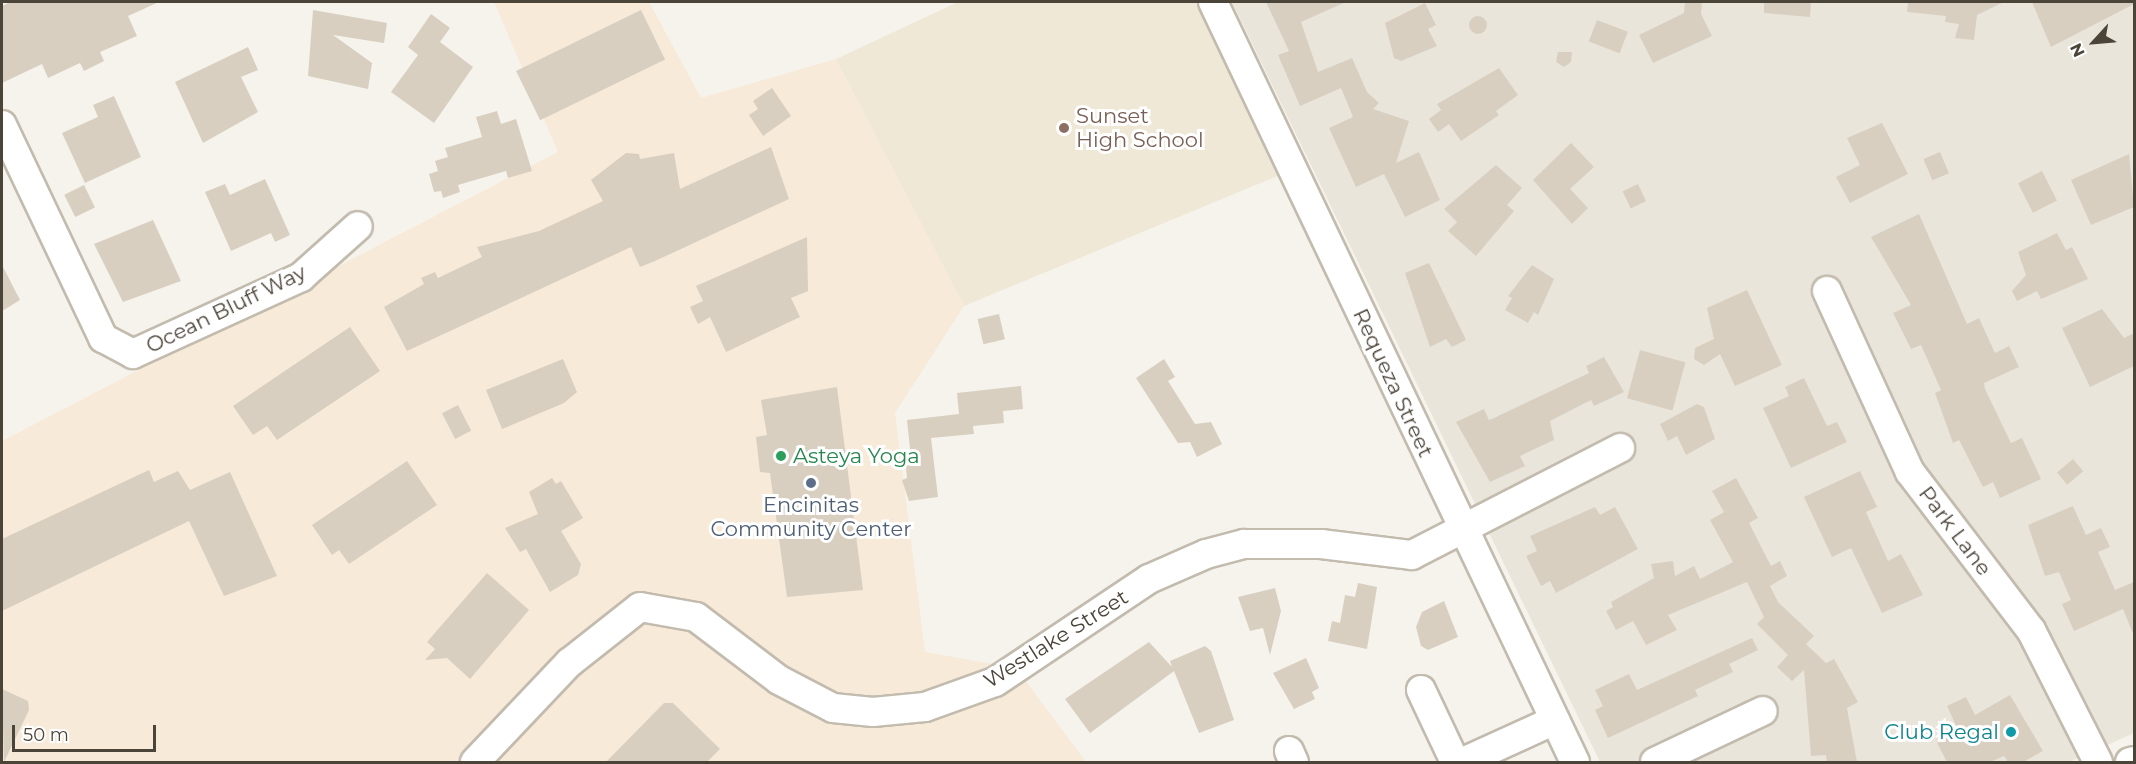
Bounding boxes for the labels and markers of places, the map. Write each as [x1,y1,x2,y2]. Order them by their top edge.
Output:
place label: Sunset High School [1076,103,1204,153]
marker: Sunset High School [1057,121,1071,135]
place label: Asteya Yoga [793,443,920,469]
marker: Asteya Yoga [774,449,788,463]
marker: Encinitas Community Center [804,476,818,490]
place label: Encinitas Community Center [710,492,912,542]
place label: Club Regal [1884,719,1999,745]
marker: Club Regal [2004,725,2018,739]

